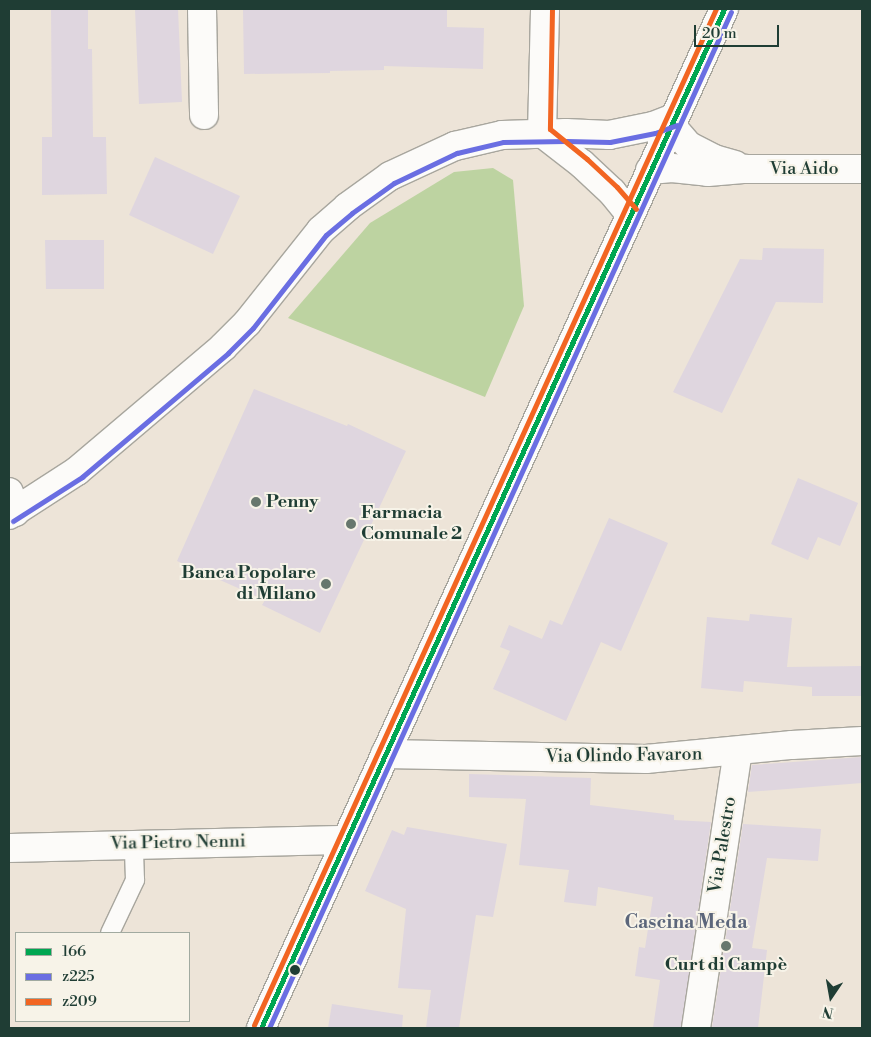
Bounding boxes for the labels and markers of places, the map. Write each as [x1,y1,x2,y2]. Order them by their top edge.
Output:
place label: Penny [266,491,318,513]
marker: Penny [250,496,262,508]
place label: Farmacia Comunale 2 [361,503,462,546]
marker: Farmacia Comunale 2 [345,518,357,530]
place label: Banca Popolare di Milano [181,563,316,606]
marker: Banca Popolare di Milano [320,578,332,590]
marker: Curt di Campè [720,940,732,952]
place label: Curt di Campè [665,954,787,976]
unlabelled marker [290,965,300,975]

